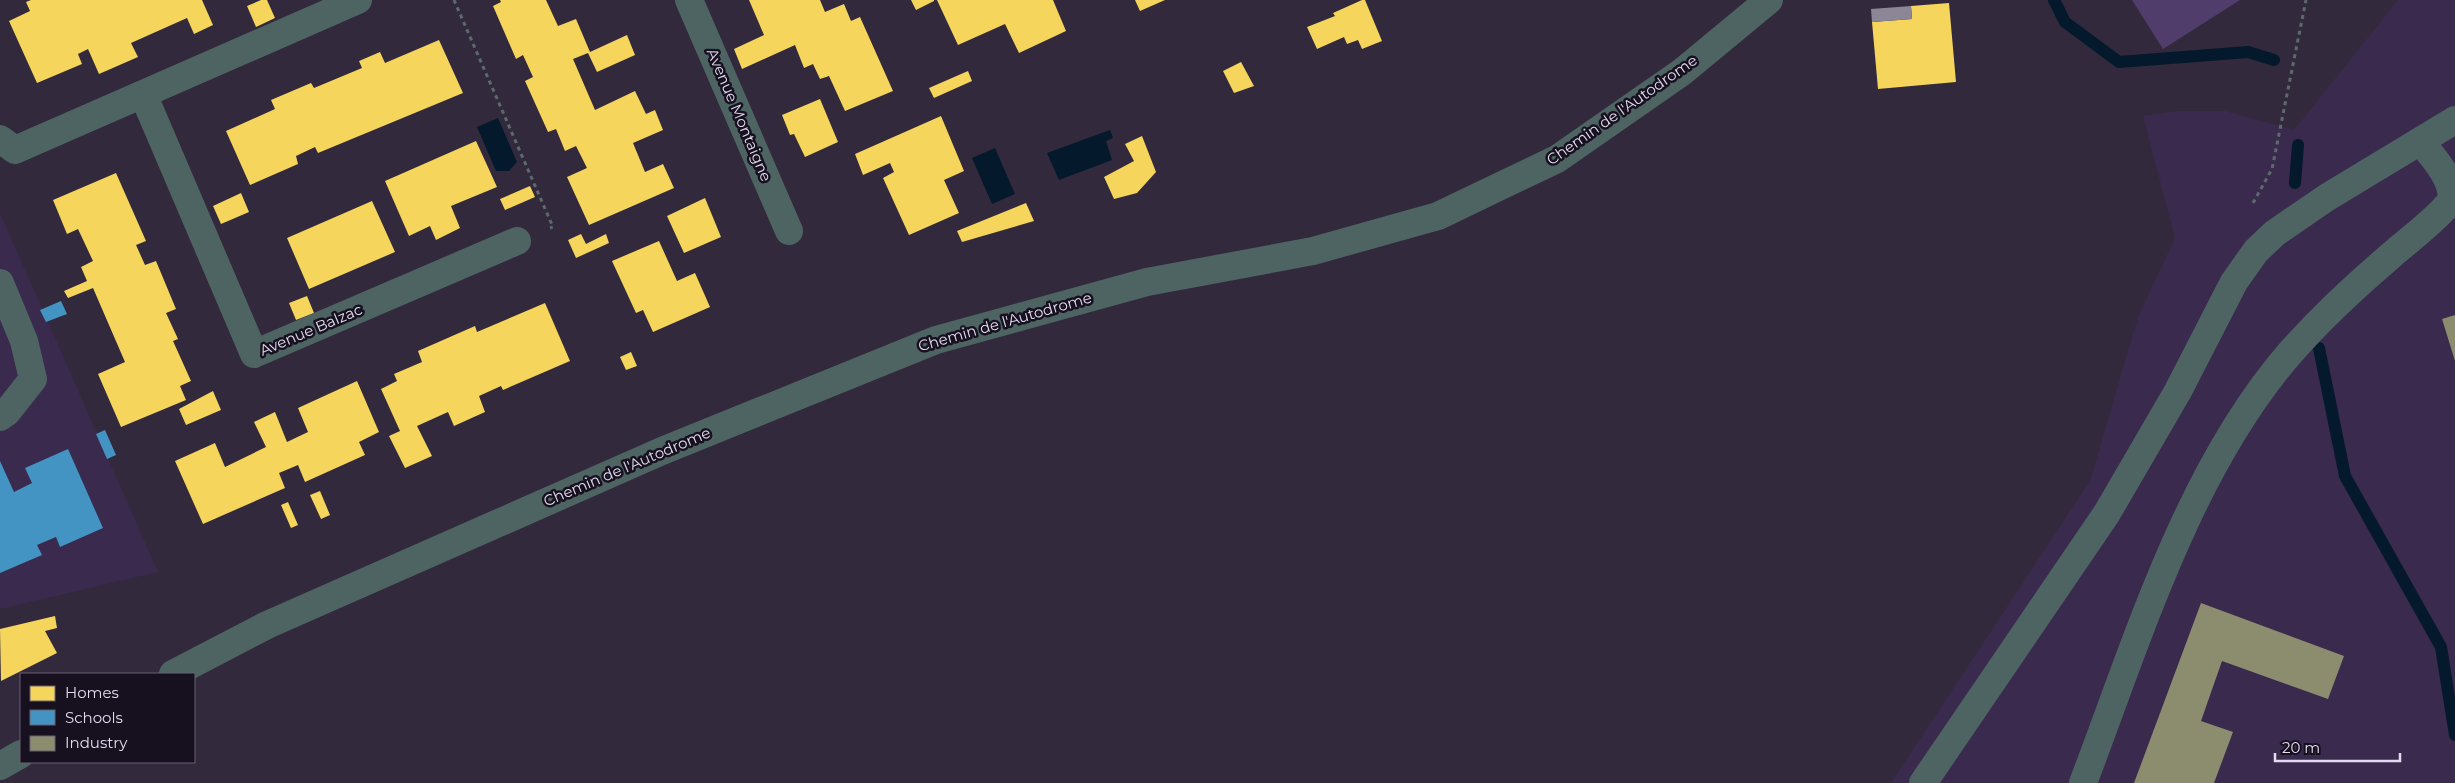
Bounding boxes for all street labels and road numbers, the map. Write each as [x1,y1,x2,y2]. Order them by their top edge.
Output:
street label: Avenue Montaigne [703,45,776,184]
street label: Chemin de l'Autodrome [1543,50,1701,169]
street label: Chemin de l'Autodrome [916,288,1094,355]
street label: Avenue Balzac [257,299,365,360]
street label: Chemin de l'Autodrome [540,423,713,510]

